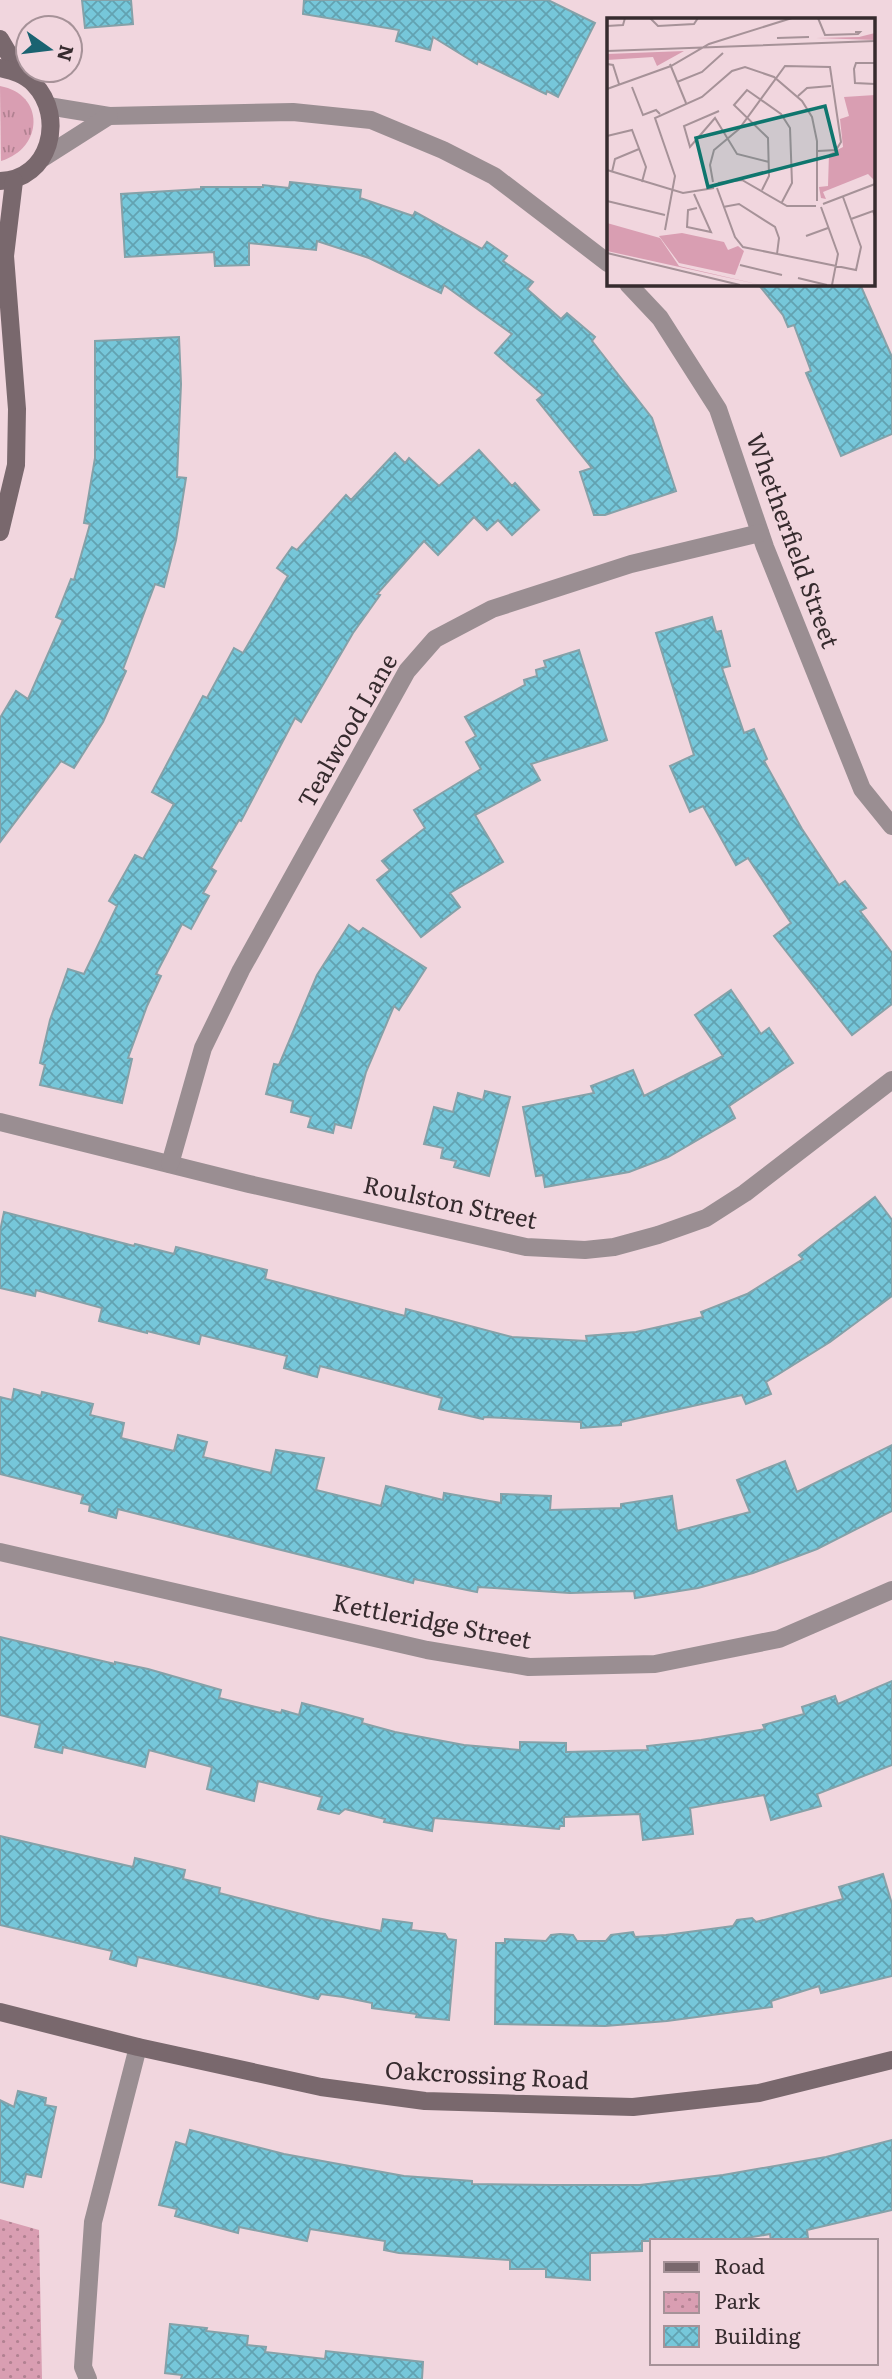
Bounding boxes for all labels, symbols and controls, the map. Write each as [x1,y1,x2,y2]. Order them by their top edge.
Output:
north arrow [14,14,84,84]
inset map [607,18,874,285]
text: N [51,42,82,65]
street label: Whetherfield Street [739,428,850,653]
street label: Tealwood Lane [287,646,404,813]
street label: Roulston Street [360,1165,541,1236]
street label: Kettleridge Street [330,1583,535,1656]
street label: Oakcrossing Road [384,2051,590,2096]
legend [650,2239,878,2365]
text: Road [714,2249,765,2280]
text: Park [714,2284,760,2315]
text: Building [714,2319,801,2350]

